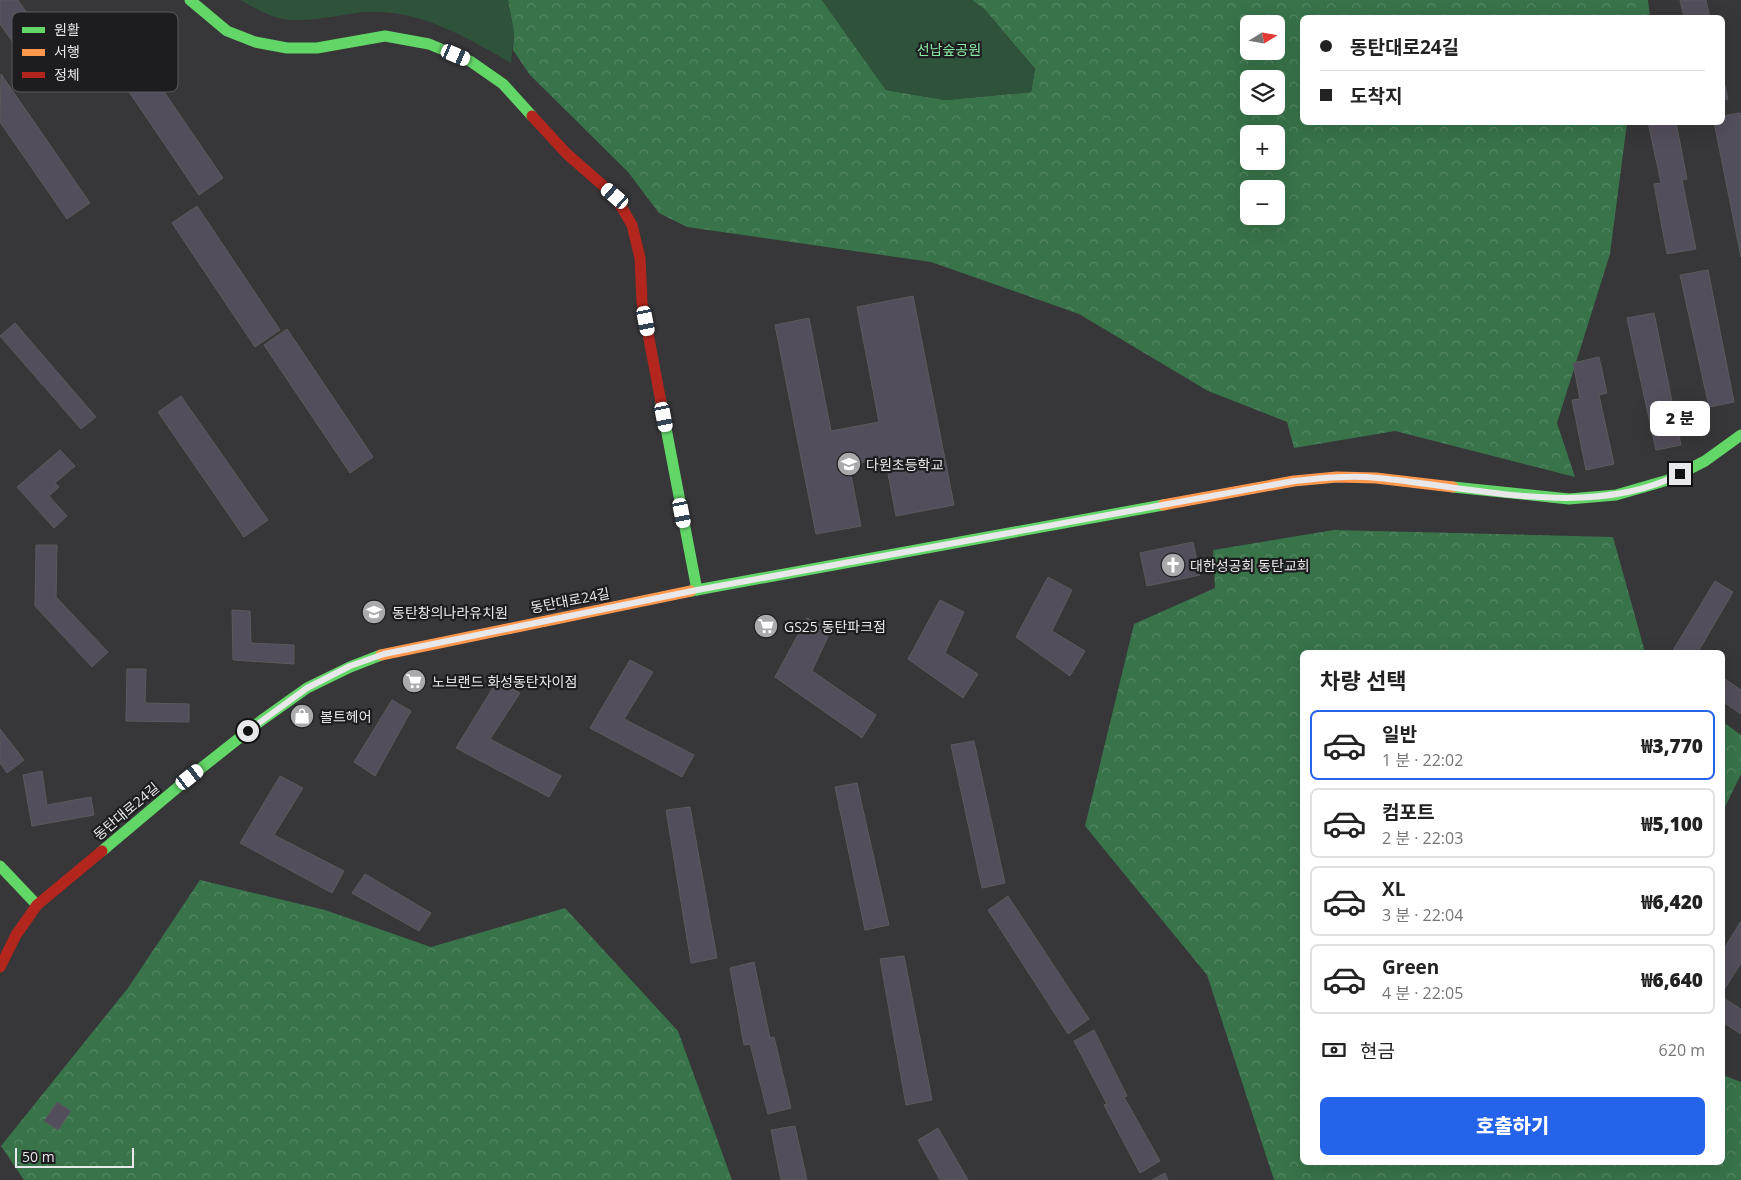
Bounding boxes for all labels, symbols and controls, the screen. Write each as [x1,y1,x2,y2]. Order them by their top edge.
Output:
legend [12,12,178,92]
north arrow [1240,15,1285,60]
map controls [1240,15,1285,225]
text: 원활 [54,20,80,39]
text: 동탄대로24길 [1350,34,1459,60]
park label: 선납숲공원 [917,40,981,59]
text: 서행 [54,42,80,61]
car [439,42,472,68]
text: 정체 [54,65,80,84]
button: layers [1240,70,1285,115]
text: 도착지 [1350,83,1402,109]
button: + [1240,125,1285,170]
car [598,180,631,212]
button: − [1240,180,1285,225]
car [635,305,656,337]
car [653,401,674,433]
callout: 2 분 [1650,402,1710,436]
text: 2 분 [1666,407,1694,429]
school or university icon: 다원초등학교 [836,451,862,477]
place label: 다원초등학교 [866,455,943,474]
route end [1669,463,1691,485]
car [671,497,692,529]
church icon: 대한성공회 동탄교회 [1160,552,1186,578]
place label: 대한성공회 동탄교회 [1190,556,1310,575]
street label: 동탄대로24길 [529,583,611,617]
school or university icon: 동탄창의나라유치원 [361,599,387,625]
place label: 동탄창의나라유치원 [392,603,508,622]
supermarket icon: GS25 동탄파크점 [753,613,779,639]
place label: GS25 동탄파크점 [784,617,886,636]
text: 차량 선택 [1320,665,1407,695]
supermarket icon: 노브랜드 화성동탄자이점 [401,668,427,694]
place label: 노브랜드 화성동탄자이점 [432,672,577,691]
shop icon: 볼트헤어 [289,703,315,729]
place label: 볼트헤어 [320,707,372,726]
route start [237,720,259,742]
text: 일반 [1382,721,1417,747]
icon: car [1322,723,1367,768]
text: ₩3,770 [1641,733,1703,759]
text: 1 분 · 22:02 [1382,749,1463,771]
car [173,762,206,792]
street label: 동탄대로24길 [89,778,163,844]
text: 컴포트 [1382,799,1434,825]
icon: car [1322,801,1367,846]
text: ₩5,100 [1641,811,1703,837]
text: 2 분 · 22:03 [1382,827,1463,849]
text: XL [1382,876,1405,902]
icon: car [1322,879,1367,924]
text: ₩6,420 [1641,889,1703,915]
text: 3 분 · 22:04 [1382,904,1463,926]
text: Green [1382,954,1439,980]
icon: car [1322,957,1367,1002]
text: ₩6,640 [1641,967,1703,993]
text: 4 분 · 22:05 [1382,982,1463,1004]
icon: cash [1320,1036,1348,1064]
text: 현금 [1360,1038,1395,1064]
text: 620 m [1659,1039,1705,1061]
button: 호출하기 [1320,1097,1705,1155]
scale bar [15,1145,134,1168]
text: 50 m [22,1147,55,1166]

